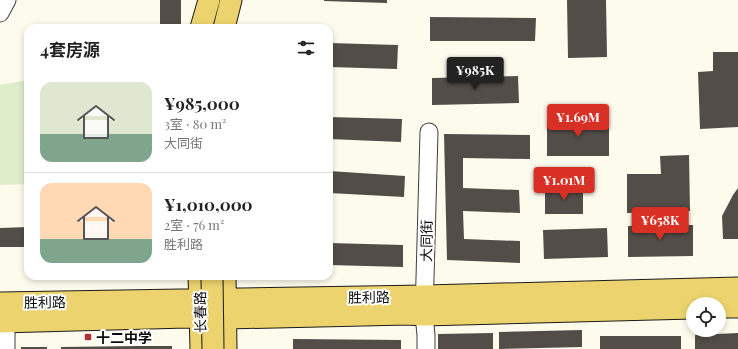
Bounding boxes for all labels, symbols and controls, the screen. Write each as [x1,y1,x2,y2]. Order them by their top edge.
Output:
icon: filters [295,37,317,59]
text: 4套房源 [40,38,100,60]
pin: ¥985K [447,57,503,91]
text: ¥985K [456,61,494,78]
text: ¥985,000 [164,92,240,114]
icon: home [72,98,120,146]
pin: ¥1.69M [545,104,611,138]
text: ¥1.69M [556,108,600,125]
text: 3室 · 80 m² [164,115,227,132]
text: 大同街 [164,134,203,151]
pin: ¥1.01M [531,167,597,201]
text: ¥1.01M [543,171,585,188]
text: ¥1,010,000 [164,193,253,215]
icon: home [72,199,120,247]
pin: ¥658K [632,207,688,241]
text: ¥658K [641,211,679,228]
text: 2室 · 76 m² [164,216,224,233]
street label: 大同街 [416,220,436,262]
text: 胜利路 [164,235,203,252]
street label: 胜利路 [348,287,390,307]
street label: 长春路 [190,291,210,333]
street label: 胜利路 [24,292,66,312]
map controls [686,297,726,337]
button: locate [686,297,726,337]
place label: 十二中学 [96,328,152,347]
marker: 十二中学 [83,332,93,342]

